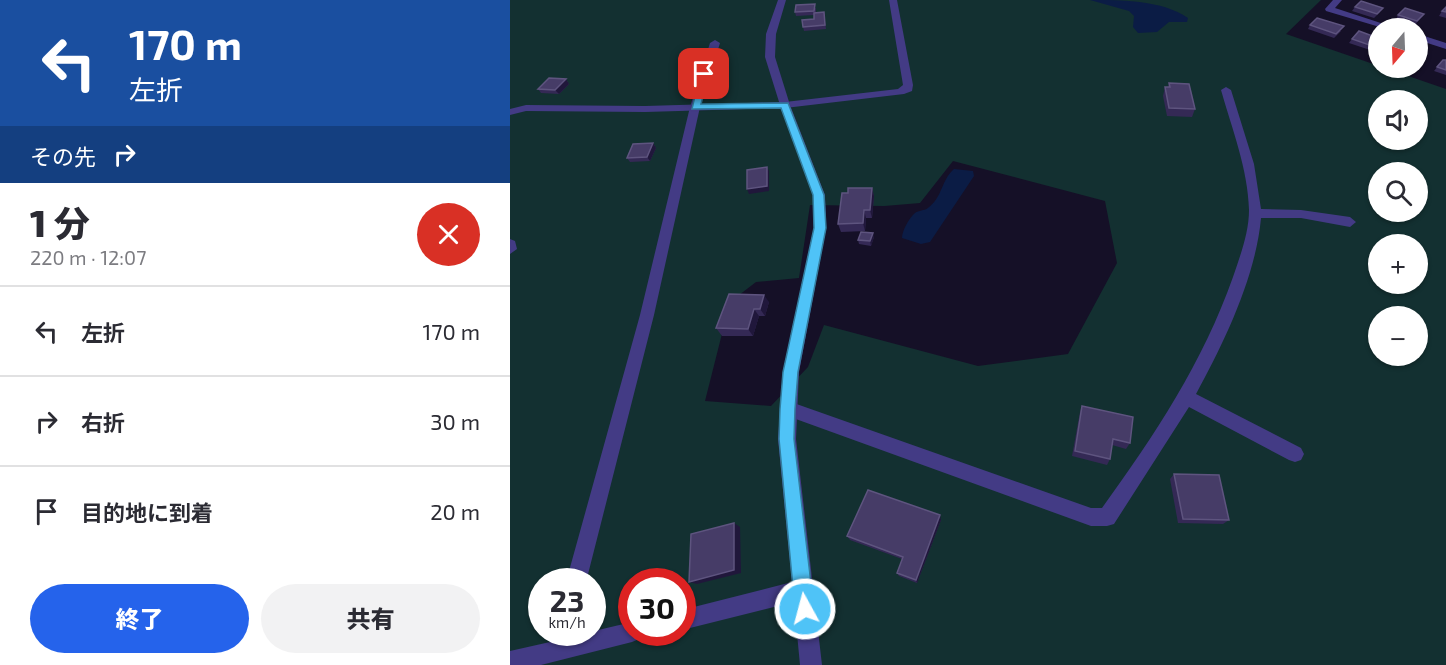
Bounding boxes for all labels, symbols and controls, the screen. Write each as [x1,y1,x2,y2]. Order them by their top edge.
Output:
text: 170 m [129,18,242,68]
north arrow [1368,18,1428,78]
map controls [1368,18,1428,366]
icon: left [30,24,108,102]
pin [678,48,729,99]
icon: arrive [687,57,720,90]
text: 左折 [129,73,183,105]
button: sound [1368,90,1428,150]
icon: right [108,138,141,171]
text: その先 [30,143,96,169]
button: search [1368,162,1428,222]
text: 1 分 [30,201,90,244]
button: close [417,203,480,266]
button: + [1368,234,1428,294]
text: 220 m · 12:07 [30,245,146,269]
button: − [1368,306,1428,366]
icon: left [30,315,63,348]
text: 170 m [423,318,480,344]
text: 左折 [81,319,125,345]
icon: right [30,405,63,438]
text: 30 m [430,408,480,434]
text: 右折 [81,409,125,435]
icon: arrive [30,495,63,528]
text: 20 m [430,498,480,524]
text: 目的地に到着 [81,499,213,525]
speed limit sign: 30 [618,568,696,646]
position arrow [773,577,837,641]
text: 23 [550,582,584,618]
button: 終了 [30,584,249,653]
button: 共有 [261,584,480,653]
text: km/h [548,613,586,631]

